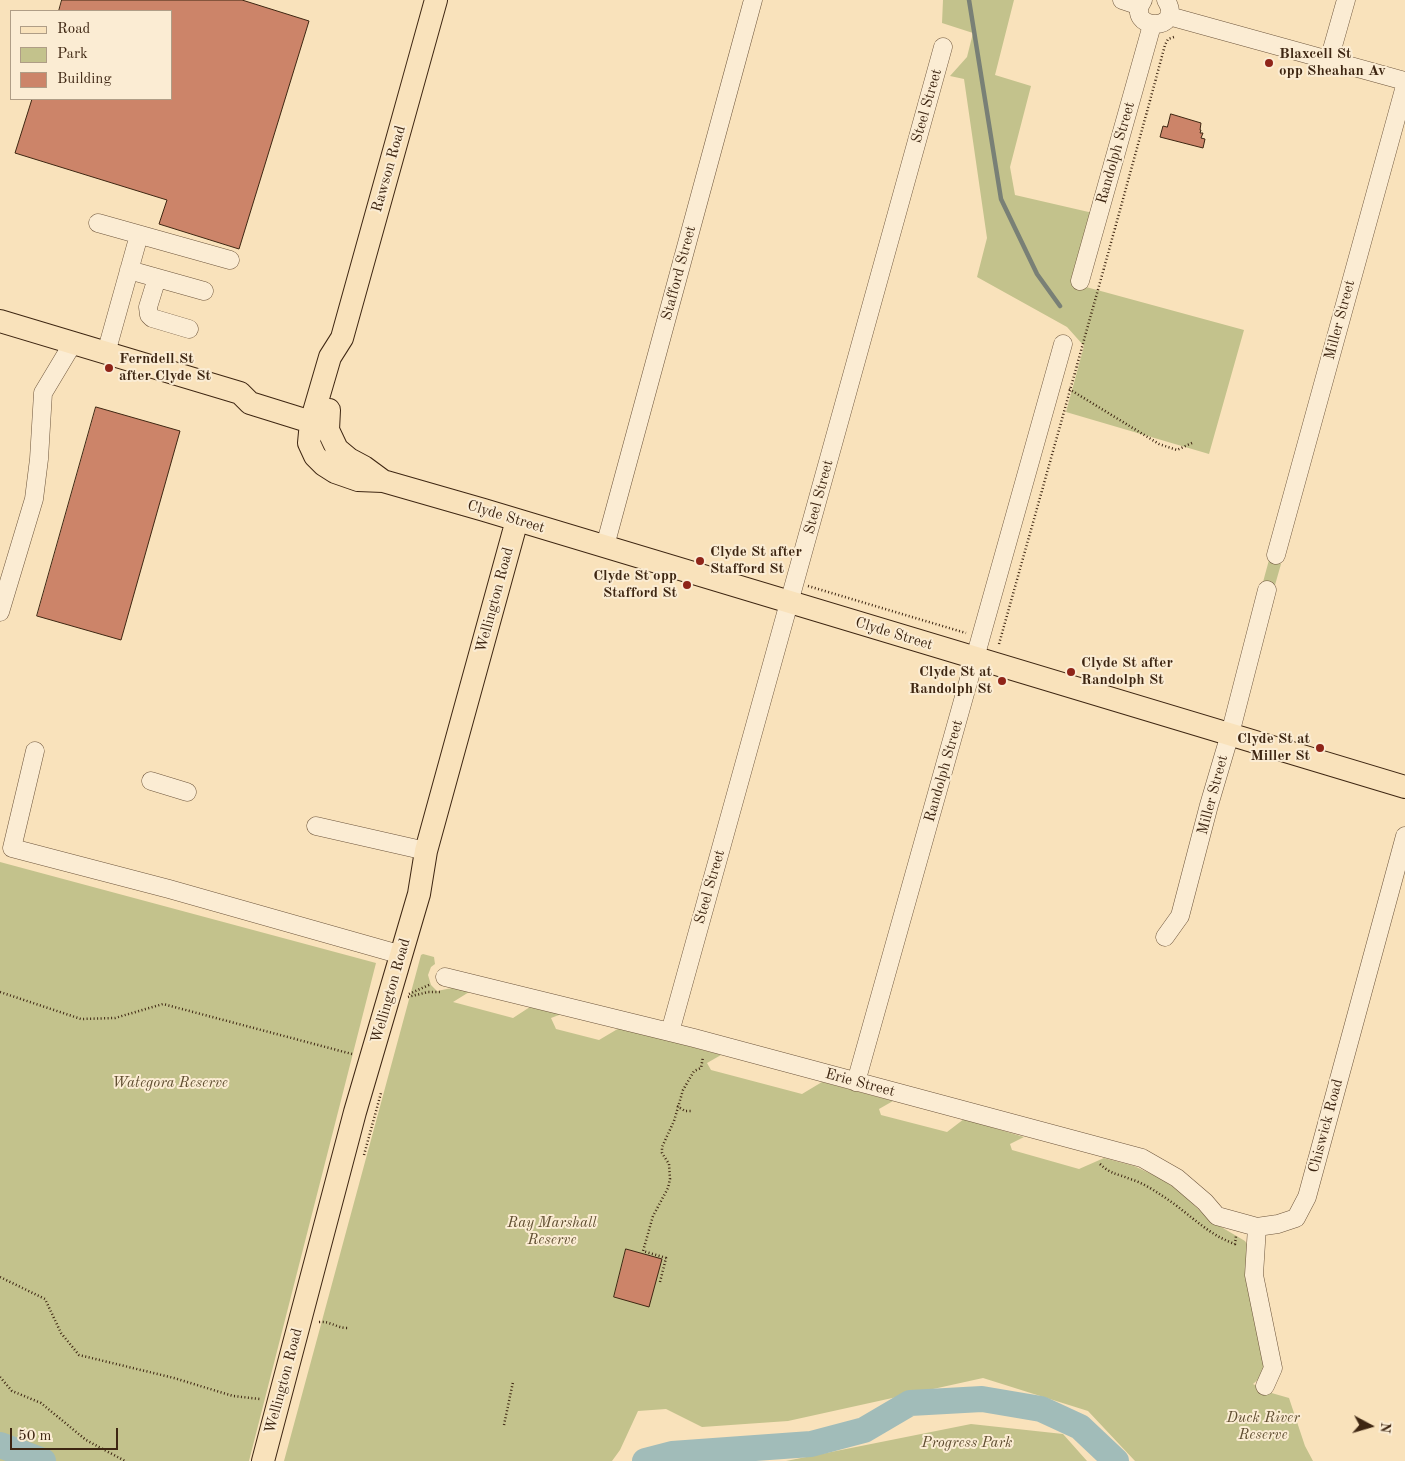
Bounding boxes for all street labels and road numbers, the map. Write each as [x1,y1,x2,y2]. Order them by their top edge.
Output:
street label: Steel Street [908,67,946,145]
street label: Randolph Street [1093,100,1139,206]
street label: Rawson Road [368,124,410,214]
street label: Stafford Street [658,224,700,322]
street label: Miller Street [1321,278,1359,362]
street label: Steel Street [800,458,838,536]
street label: Clyde Street [465,497,547,537]
street label: Wellington Road [472,545,518,655]
street label: Clyde Street [853,614,935,654]
street label: Randolph Street [921,718,967,824]
street label: Miller Street [1194,753,1232,837]
street label: Steel Street [691,848,729,926]
street label: Wellington Road [367,936,415,1046]
street label: Erie Street [823,1065,897,1101]
street label: Chiswick Road [1305,1077,1347,1175]
street label: Wellington Road [261,1326,307,1436]

